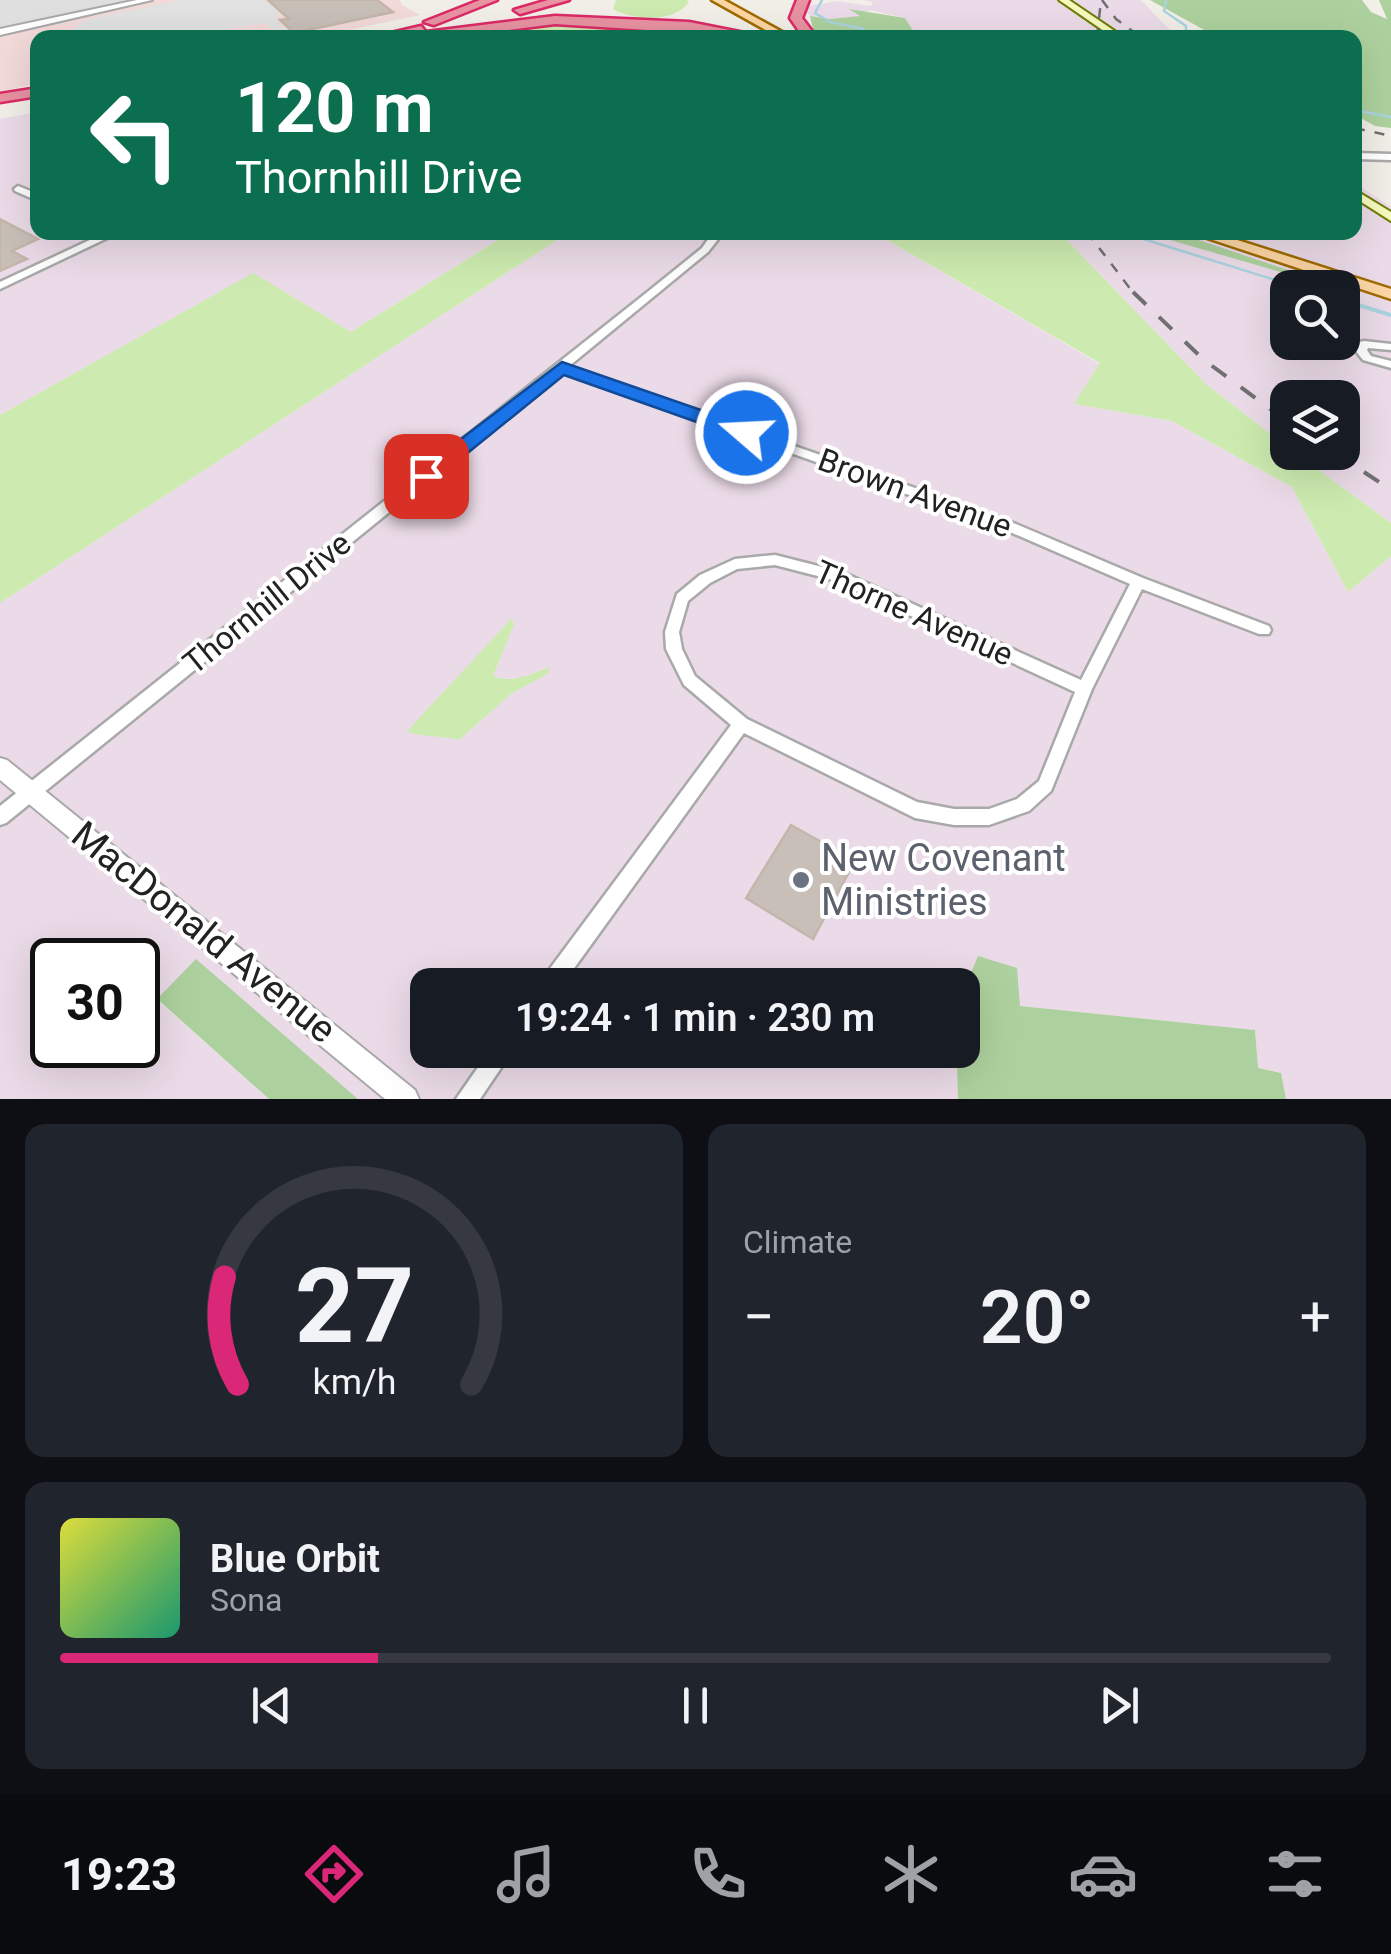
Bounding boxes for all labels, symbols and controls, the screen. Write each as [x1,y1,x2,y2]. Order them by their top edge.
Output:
text: 120 m [235,67,434,149]
icon: left [70,70,200,200]
text: Thornhill Drive [235,151,522,204]
map controls [1270,270,1360,470]
button: search [1270,270,1360,360]
button: layers [1270,380,1360,470]
position arrow [694,381,798,485]
pin [384,434,469,519]
street label: Brown Avenue [813,440,1017,546]
icon: arrive [399,449,454,504]
street label: Thornhill Drive [176,524,358,682]
street label: Thorne Avenue [809,552,1019,674]
street label: MacDonald Avenue [63,812,345,1052]
place label: New Covenant Ministries [821,836,1066,924]
marker: New Covenant Ministries [790,869,812,891]
speed limit sign: 30 [30,938,160,1068]
text: 19:24 · 1 min · 230 m [515,996,875,1040]
text: Climate [743,1223,852,1261]
text: 27 [294,1246,414,1367]
text: 20° [980,1273,1094,1361]
text: − [743,1285,774,1349]
text: + [1300,1285,1331,1349]
text: km/h [312,1361,396,1403]
text: Blue Orbit [210,1537,380,1581]
text: Sona [210,1581,282,1619]
icon: previous [244,1678,299,1733]
icon: pause [668,1678,723,1733]
icon: next [1092,1678,1147,1733]
icon: directions [299,1839,369,1909]
icon: music [491,1839,561,1909]
icon: phone [683,1839,753,1909]
icon: climate [876,1839,946,1909]
icon: car [1068,1839,1138,1909]
icon: filters [1260,1839,1330,1909]
text: 19:23 [61,1848,177,1901]

